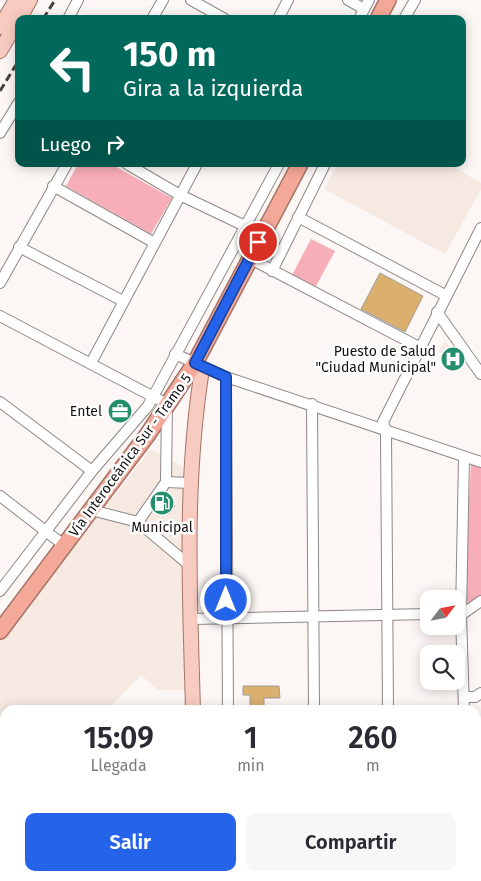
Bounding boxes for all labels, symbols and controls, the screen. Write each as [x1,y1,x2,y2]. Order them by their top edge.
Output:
text: 150 m [123,33,216,75]
icon: left [40,35,105,100]
text: Gira a la izquierda [123,75,303,102]
icon: right [101,130,129,158]
text: Luego [40,133,91,156]
pin [237,221,279,263]
icon: arrive [244,228,272,256]
place label: Puesto de Salud "Ciudad Municipal" [315,343,436,376]
hospital icon: Puesto de Salud "Ciudad Municipal" [440,346,466,372]
street label: Vía Interoceánica Sur - Tramo 5 [66,371,195,540]
office icon: Entel [107,398,133,424]
place label: Entel [70,403,102,420]
fuel station icon: Municipal [149,490,175,516]
place label: Municipal [131,519,193,536]
position arrow [199,573,251,625]
north arrow [420,590,465,635]
map controls [420,590,465,690]
button: search [420,645,465,690]
text: 15:09 [83,720,154,756]
text: 1 [244,720,258,756]
text: 260 [348,720,398,756]
text: Llegada [91,756,147,775]
text: min [237,756,265,775]
text: m [366,756,380,775]
button: Salir [25,813,236,871]
button: Compartir [246,813,456,871]

